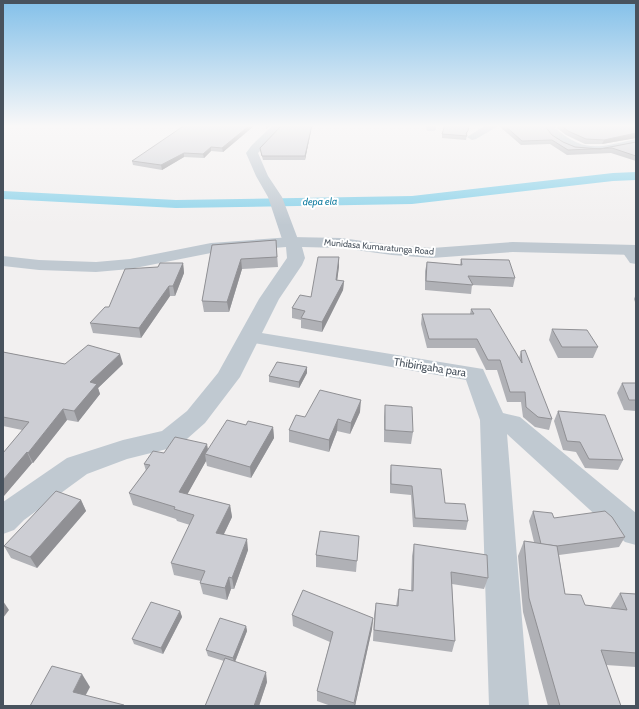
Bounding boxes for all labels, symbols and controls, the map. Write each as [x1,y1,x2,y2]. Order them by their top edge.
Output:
water label: depa ela [303,195,338,208]
street label: Munidasa Kumaratunga Road [324,236,434,257]
street label: Thibirigaha para [393,354,468,380]

